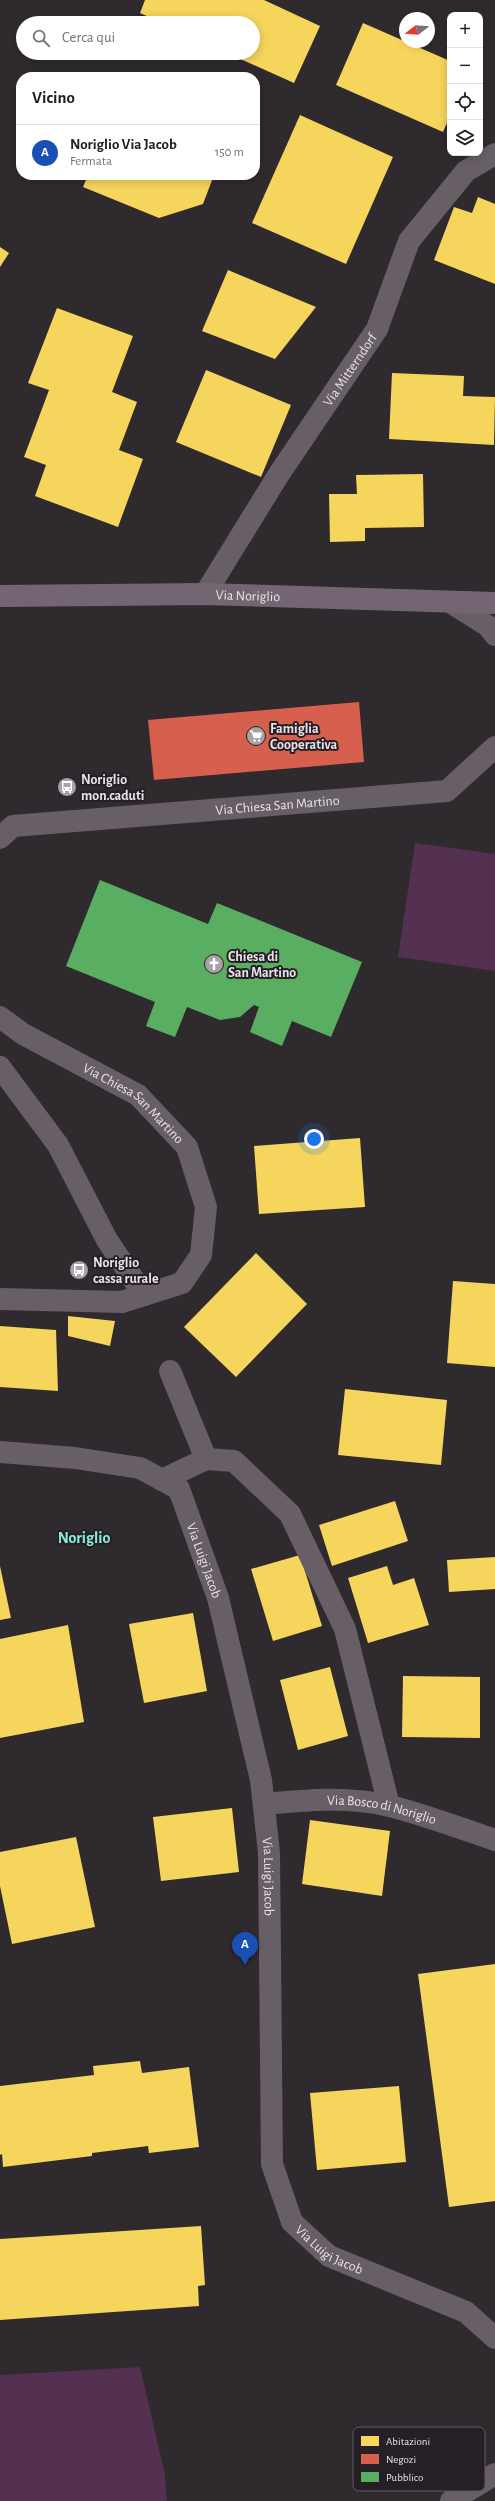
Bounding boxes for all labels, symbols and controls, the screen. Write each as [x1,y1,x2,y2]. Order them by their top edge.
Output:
north arrow [399,12,435,48]
map controls [447,12,483,156]
button: + [447,12,483,48]
search box [16,16,260,60]
icon: search [30,27,52,49]
text: Cerca qui [62,30,115,45]
button: − [447,48,483,84]
button: locate [447,84,483,120]
text: Vicino [32,89,75,106]
button: layers [447,120,483,156]
text: Noriglio Via Jacob [70,137,177,152]
text: A [41,146,49,159]
text: 150 m [215,146,244,159]
text: Fermata [70,155,112,168]
street label: Via Mitterndorf [321,331,380,409]
street label: Via Noriglio [215,588,281,604]
place label: Famiglia Cooperativa [270,722,338,752]
supermarket icon: Famiglia Cooperativa [245,725,267,747]
place label: Noriglio mon.caduti [81,773,144,803]
bus stop icon: Noriglio mon.caduti [56,776,78,798]
street label: Via Chiesa San Martino [215,794,340,818]
place label: Chiesa di San Martino [228,950,296,980]
church icon: Chiesa di San Martino [203,953,225,975]
street label: Via Chiesa San Martino [80,1061,186,1147]
your location [304,1129,324,1149]
place label: Noriglio cassa rurale [93,1256,159,1286]
bus stop icon: Noriglio cassa rurale [68,1259,90,1281]
street label: Via Luigi Jacob [184,1521,223,1600]
district label: Noriglio [58,1530,110,1546]
street label: Via Bosco di Noriglio [327,1794,438,1827]
street label: Via Luigi Jacob [259,1836,276,1916]
pin: A [232,1932,258,1965]
street label: Via Luigi Jacob [292,2223,365,2277]
legend [353,2427,485,2491]
text: Abitazioni [386,2436,430,2447]
text: Negozi [386,2454,416,2465]
text: Pubblico [386,2472,424,2483]

